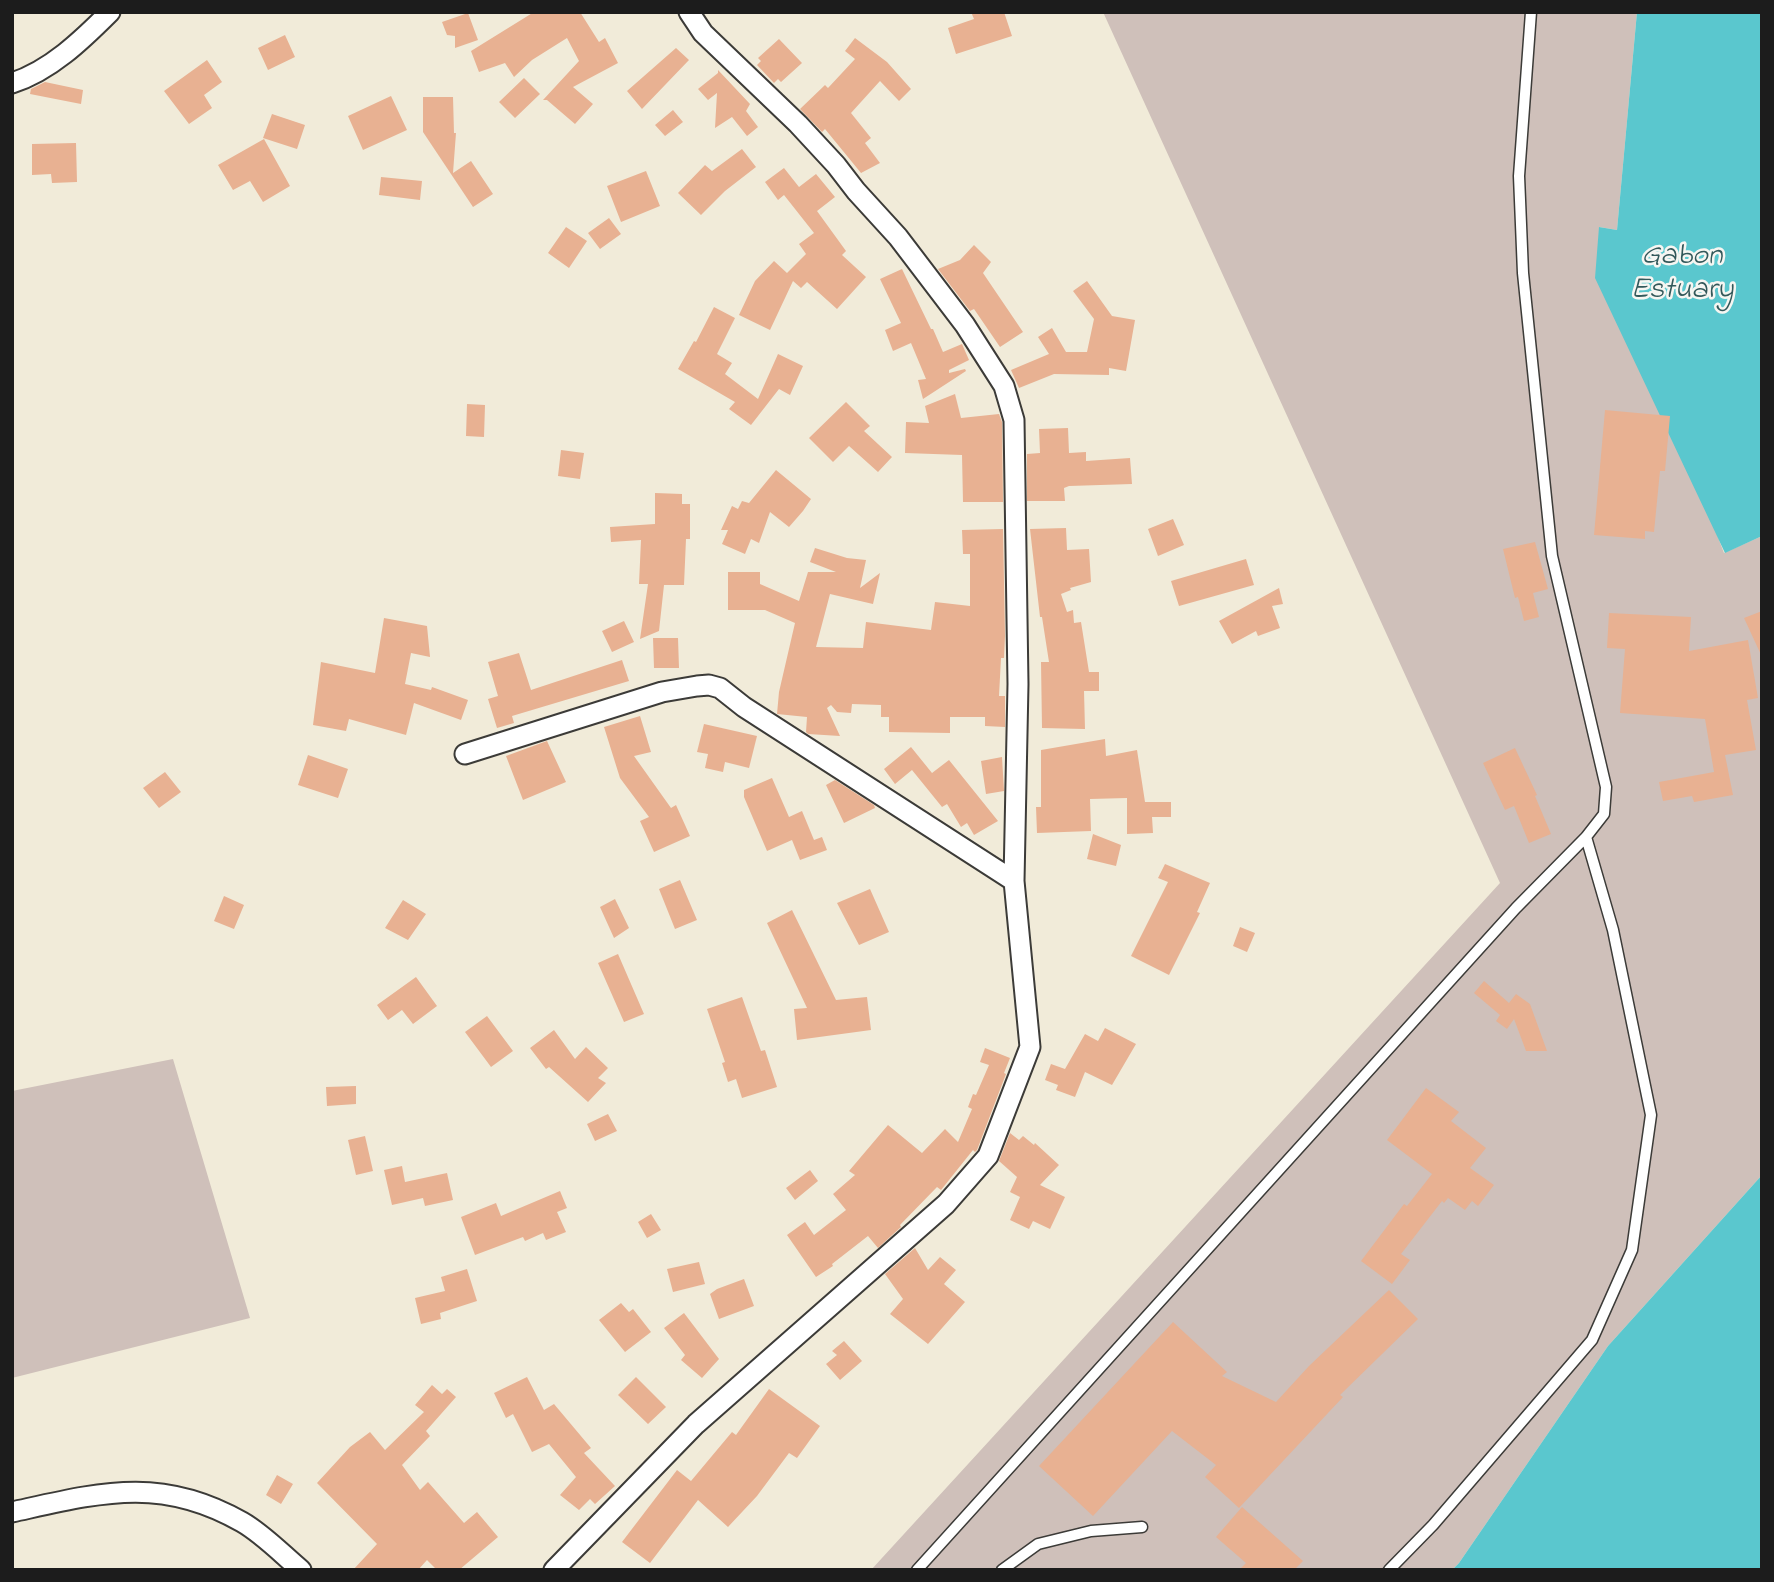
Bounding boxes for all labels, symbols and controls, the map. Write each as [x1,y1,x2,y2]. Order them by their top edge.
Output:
water label: Gabon Estuary [1631,240,1733,310]

